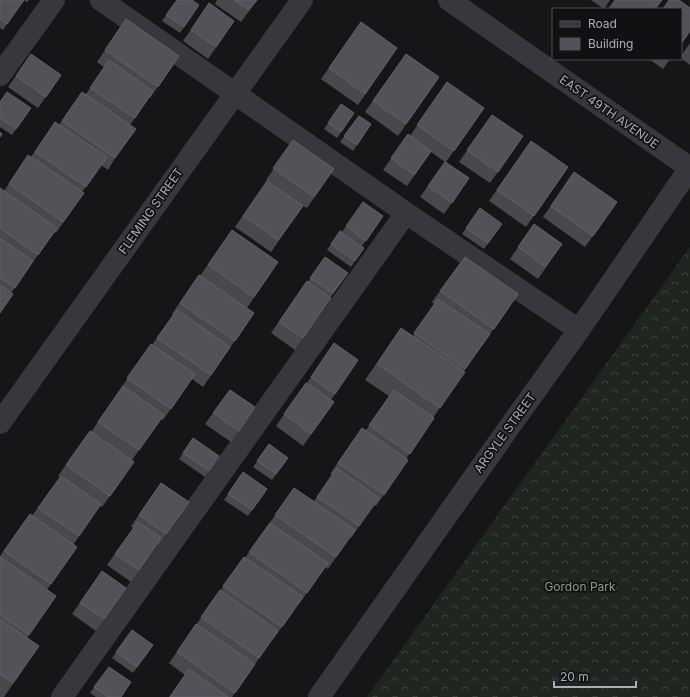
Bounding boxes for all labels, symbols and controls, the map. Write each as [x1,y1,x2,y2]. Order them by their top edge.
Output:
legend [552,8,682,60]
text: Road [588,16,617,31]
text: Building [588,36,633,51]
street label: EAST 49TH AVENUE [557,72,662,151]
street label: FLEMING STREET [115,164,186,257]
street label: ARGYLE STREET [470,389,539,476]
park label: Gordon Park [544,579,616,594]
scale bar [554,663,636,689]
text: 20 m [560,669,589,684]

